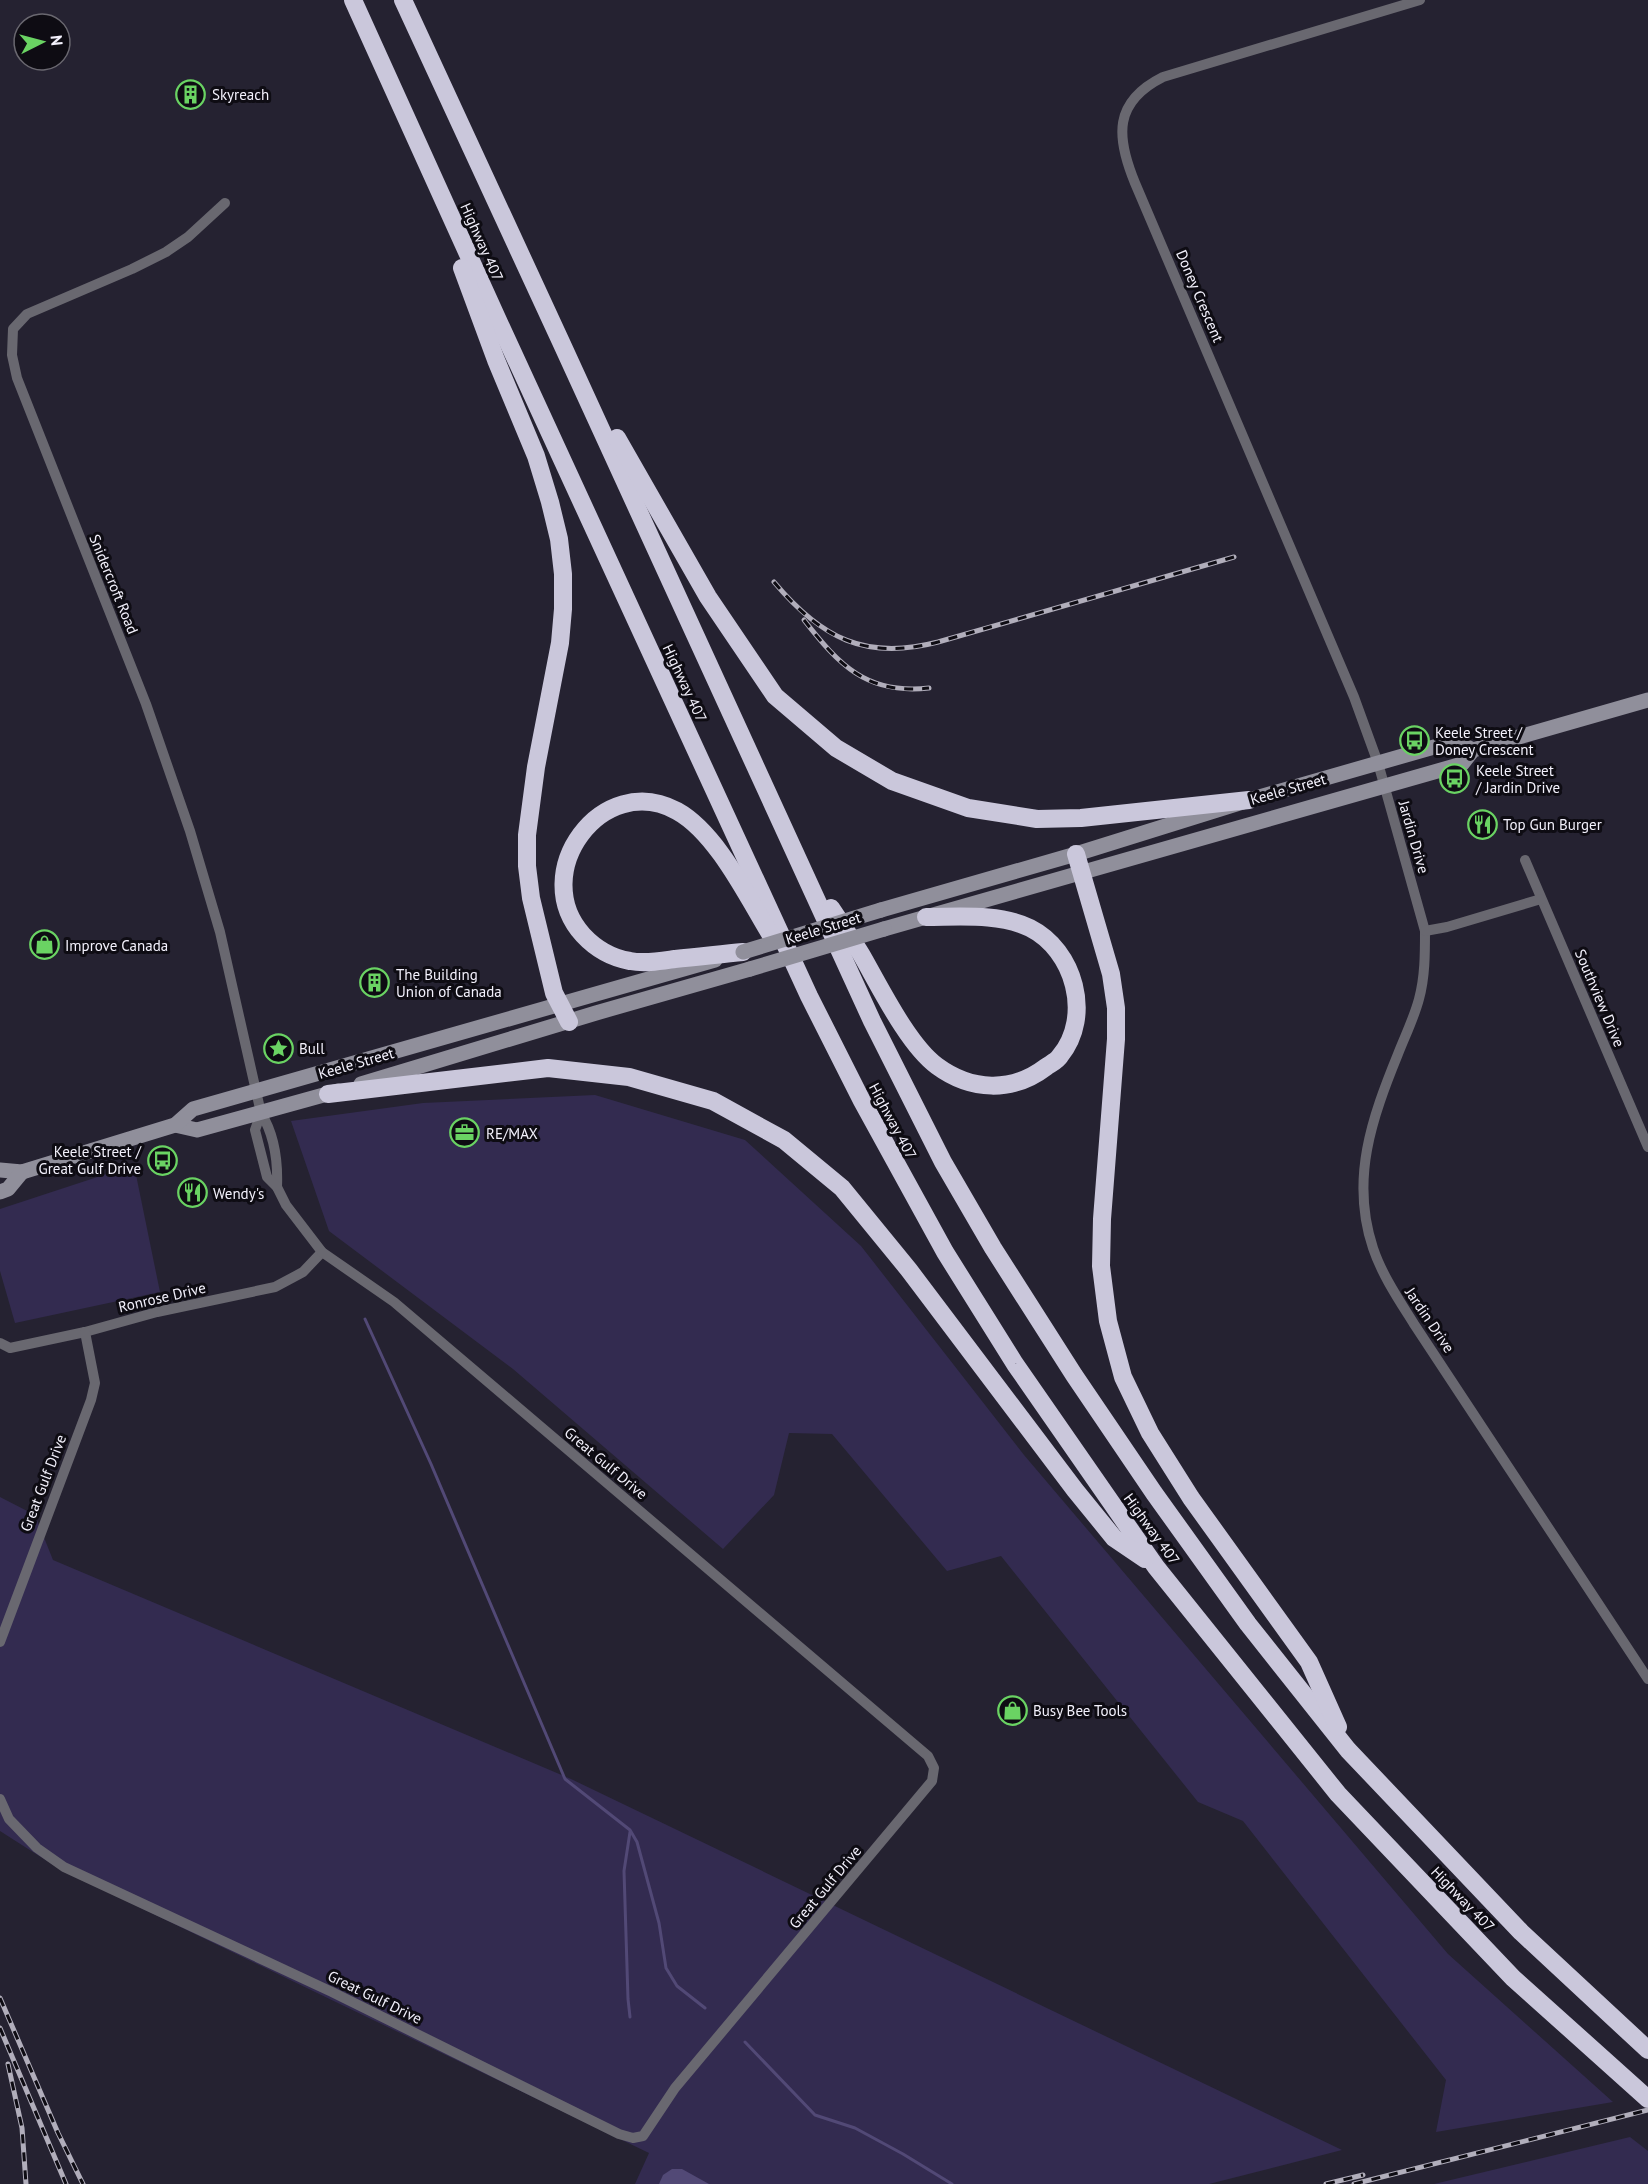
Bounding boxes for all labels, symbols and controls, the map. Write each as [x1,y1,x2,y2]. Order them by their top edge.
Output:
north arrow [12,12,72,72]
text: N [46,34,67,47]
building icon: Skyreach [175,78,207,110]
place label: Skyreach [212,85,269,104]
street label: Highway 407 [456,200,508,284]
street label: Doney Crescent [1172,247,1228,345]
street label: Snidercroft Road [85,531,143,637]
street label: Highway 407 [659,641,711,725]
place label: Keele Street / Doney Crescent [1435,723,1533,759]
bus stop icon: Keele Street / Doney Crescent [1398,725,1430,757]
place label: Keele Street / Jardin Drive [1475,761,1560,797]
bus stop icon: Keele Street / Jardin Drive [1439,763,1471,795]
street label: Keele Street [1248,769,1328,809]
street label: Jardin Drive [1394,797,1433,876]
restaurant icon: Top Gun Burger [1466,808,1498,840]
place label: Top Gun Burger [1503,815,1602,834]
street label: Keele Street [783,908,863,948]
shop icon: Improve Canada [28,929,60,961]
place label: Improve Canada [65,936,168,955]
street label: Southview Drive [1571,946,1629,1050]
place label: The Building Union of Canada [396,965,502,1001]
building icon: The Building Union of Canada [359,967,391,999]
place icon: Bull [262,1032,294,1064]
place label: Bull [299,1039,325,1058]
street label: Keele Street [316,1043,396,1083]
street label: Highway 407 [865,1080,921,1162]
office icon: RE/MAX [449,1117,481,1149]
place label: RE/MAX [486,1124,538,1143]
place label: Keele Street / Great Gulf Drive [39,1142,142,1178]
bus stop icon: Keele Street / Great Gulf Drive [146,1144,178,1176]
restaurant icon: Wendy's [176,1177,208,1209]
place label: Wendy's [213,1184,264,1203]
street label: Ronrose Drive [116,1278,208,1316]
street label: Jardin Drive [1401,1283,1459,1356]
street label: Great Gulf Drive [561,1423,651,1503]
street label: Great Gulf Drive [16,1432,70,1534]
street label: Highway 407 [1120,1490,1184,1568]
shop icon: Busy Bee Tools [996,1694,1028,1726]
place label: Busy Bee Tools [1033,1701,1127,1720]
street label: Great Gulf Drive [785,1842,865,1932]
street label: Highway 407 [1427,1862,1499,1936]
street label: Great Gulf Drive [325,1966,425,2028]

